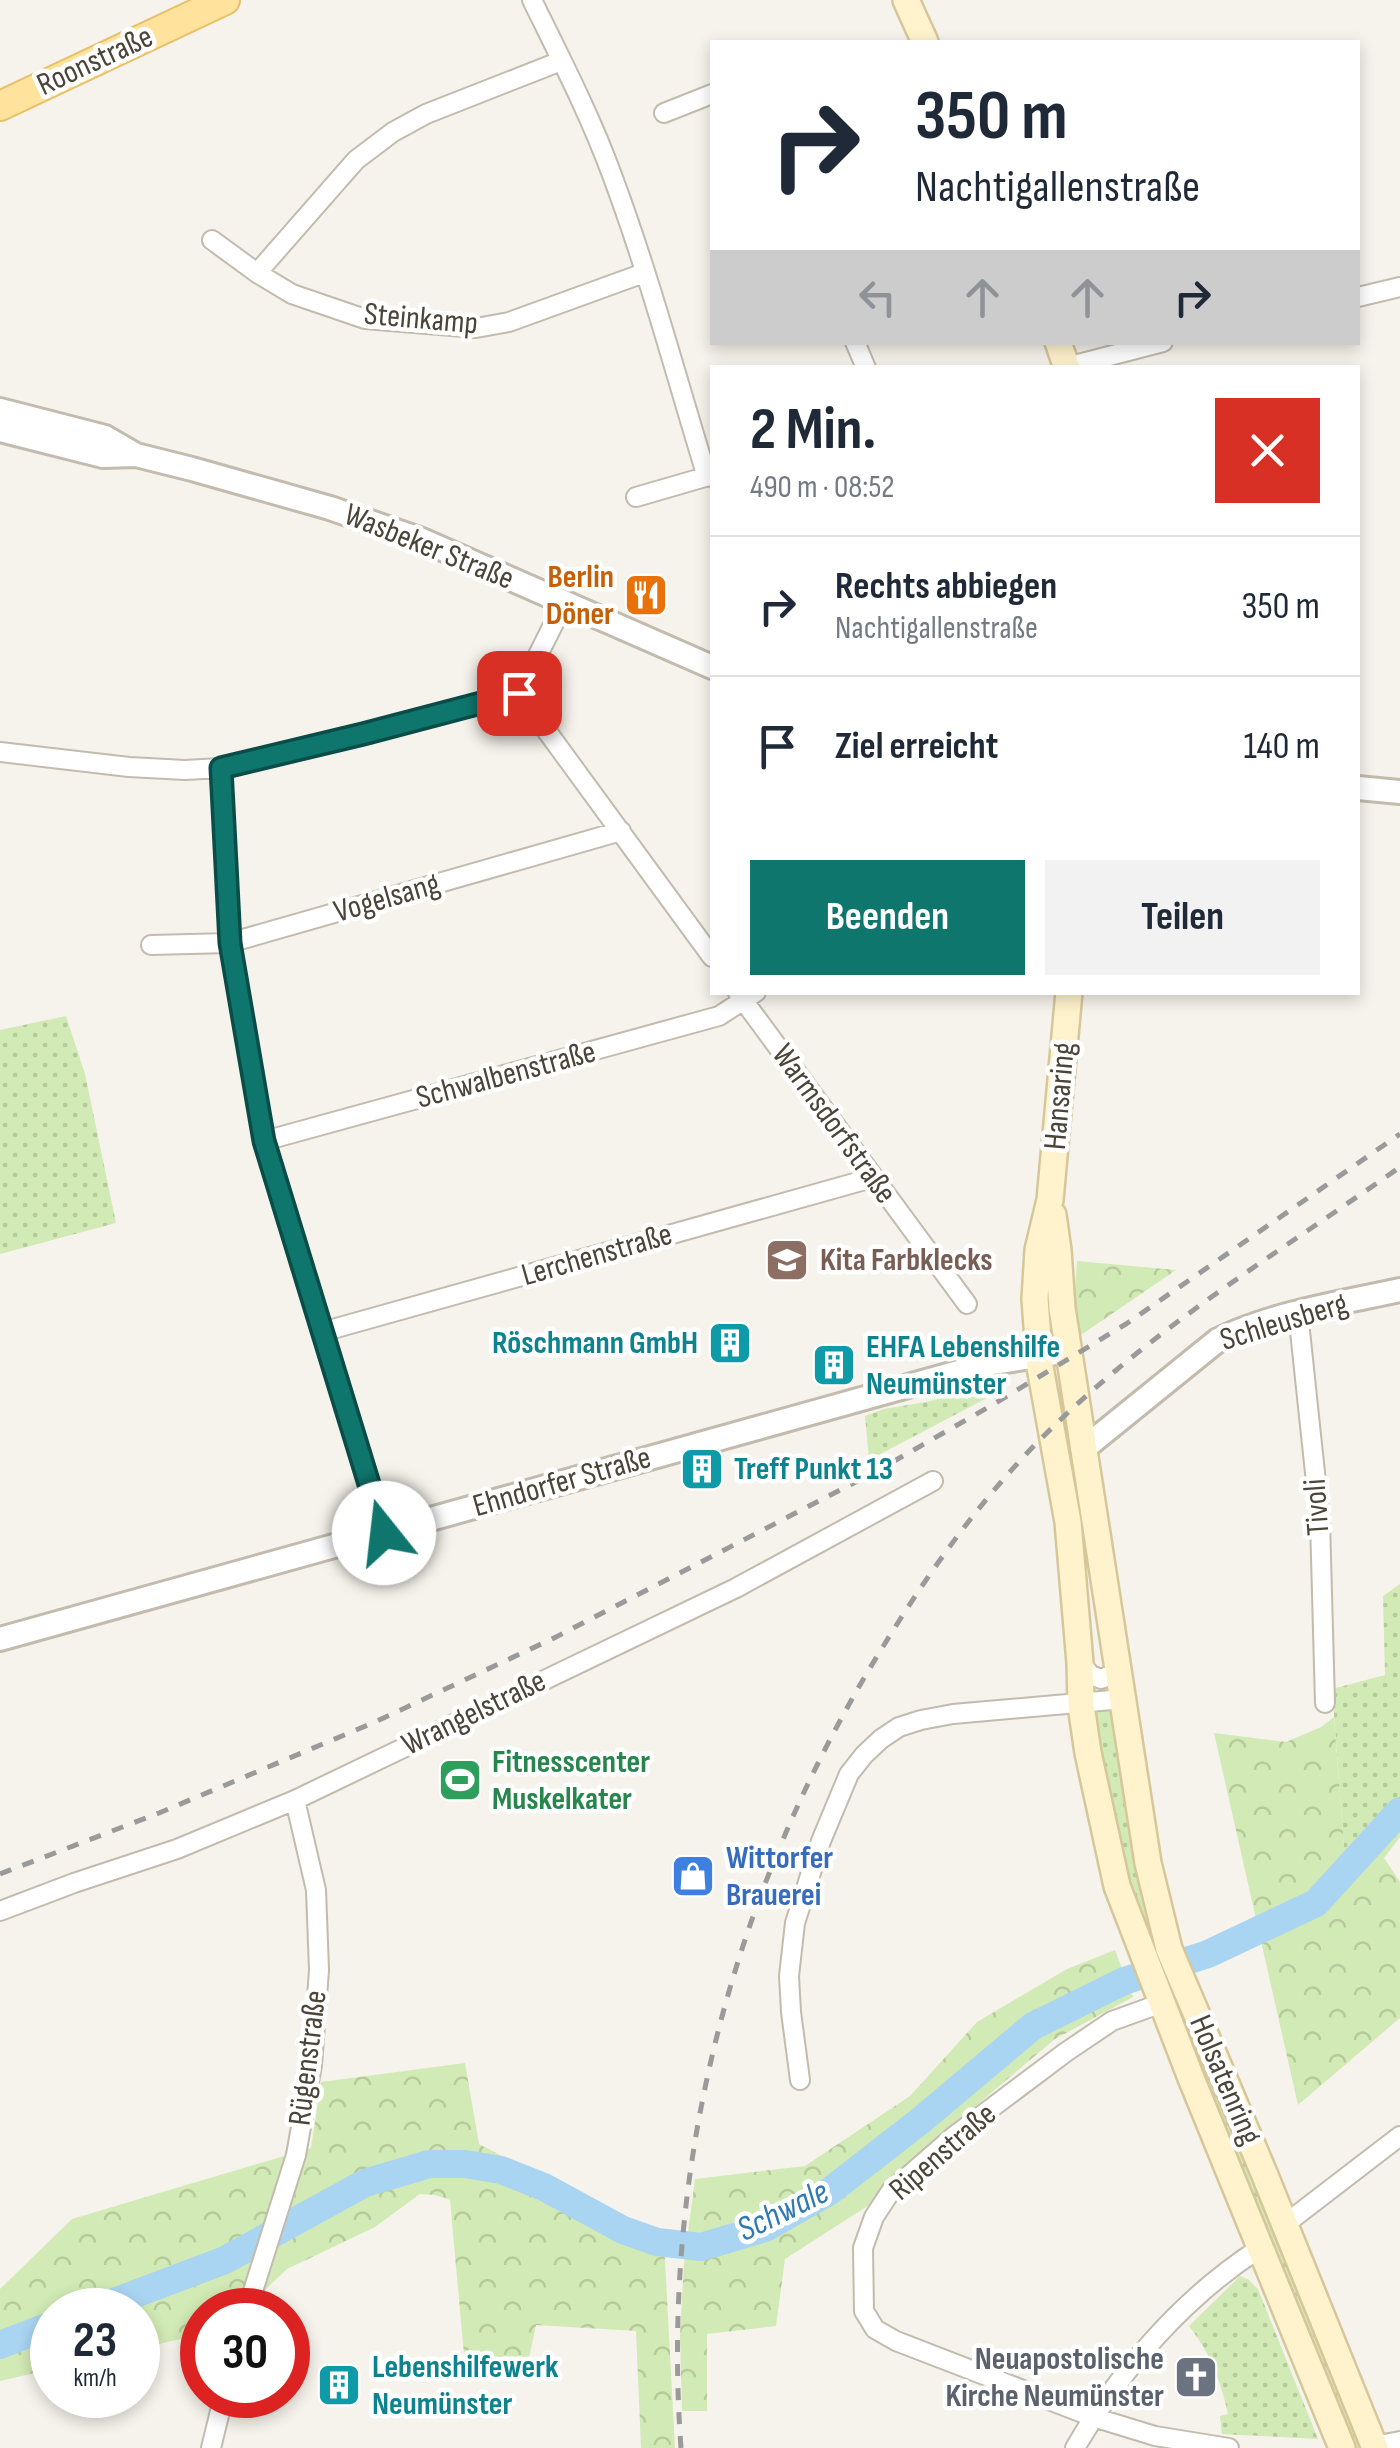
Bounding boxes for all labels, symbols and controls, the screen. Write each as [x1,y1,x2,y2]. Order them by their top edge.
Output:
street label: Roonstraße [31,17,159,105]
text: 350 m [915,75,1068,159]
icon: right [750,80,880,210]
text: Nachtigallenstraße [915,160,1200,215]
icon: left [850,270,905,325]
icon: ahead [955,270,1010,325]
icon: ahead [1060,270,1115,325]
icon: right [1165,270,1220,325]
street label: Steinkamp [362,295,480,343]
text: 2 Min. [750,394,876,466]
button: close [1215,398,1320,503]
text: 490 m · 08:52 [750,468,894,507]
street label: Wasbeker Straße [338,495,520,599]
place label: Berlin Döner [546,558,614,634]
text: Rechts abbiegen [835,564,1057,609]
restaurant icon: Berlin Döner [623,572,669,618]
icon: right [750,579,805,634]
text: 350 m [1241,584,1320,629]
text: Nachtigallenstraße [835,609,1038,648]
pin [477,651,562,736]
icon: arrive [492,666,547,721]
icon: arrive [750,719,805,774]
text: Ziel erreicht [835,724,998,769]
text: 140 m [1243,724,1320,769]
button: Beenden [750,860,1025,975]
button: Teilen [1045,860,1320,975]
street label: Vogelsang [330,864,444,932]
street label: Schwalbenstraße [412,1032,600,1118]
street label: Warmsdorfstraße [763,1037,905,1211]
street label: Hansaring [1036,1041,1084,1151]
street label: Lerchenstraße [517,1215,677,1295]
school or university icon: Kita Farbklecks [764,1237,810,1283]
place label: Kita Farbklecks [820,1241,993,1280]
street label: Schleusberg [1216,1284,1352,1360]
building icon: Röschmann GmbH [707,1320,753,1366]
place label: Röschmann GmbH [492,1324,698,1363]
place label: EHFA Lebenshilfe Neumünster [866,1328,1060,1404]
building icon: EHFA Lebenshilfe Neumünster [811,1342,857,1388]
street label: Ehndorfer Straße [469,1438,655,1526]
building icon: Treff Punkt 13 [679,1446,725,1492]
place label: Treff Punkt 13 [734,1450,893,1489]
street label: Tivoli [1296,1477,1338,1537]
position arrow [332,1481,436,1585]
street label: Wrangelstraße [396,1661,552,1765]
place label: Fitnesscenter Muskelkater [492,1743,650,1819]
sports icon: Fitnesscenter Muskelkater [437,1757,483,1803]
place label: Wittorfer Brauerei [726,1839,833,1915]
shop icon: Wittorfer Brauerei [670,1853,716,1899]
street label: Rügenstraße [280,1988,336,2128]
street label: Holsatenring [1180,2009,1270,2151]
street label: Ripenstraße [881,2095,1005,2209]
water label: Schwale [730,2170,836,2251]
speed limit sign: 30 [180,2288,310,2418]
text: 23 [73,2311,117,2371]
place label: Neuapostolische Kirche Neumünster [945,2340,1164,2416]
place label: Lebenshilfewerk Neumünster [372,2348,559,2424]
church icon: Neuapostolische Kirche Neumünster [1173,2354,1219,2400]
building icon: Lebenshilfewerk Neumünster [316,2362,362,2408]
text: km/h [73,2363,117,2394]

